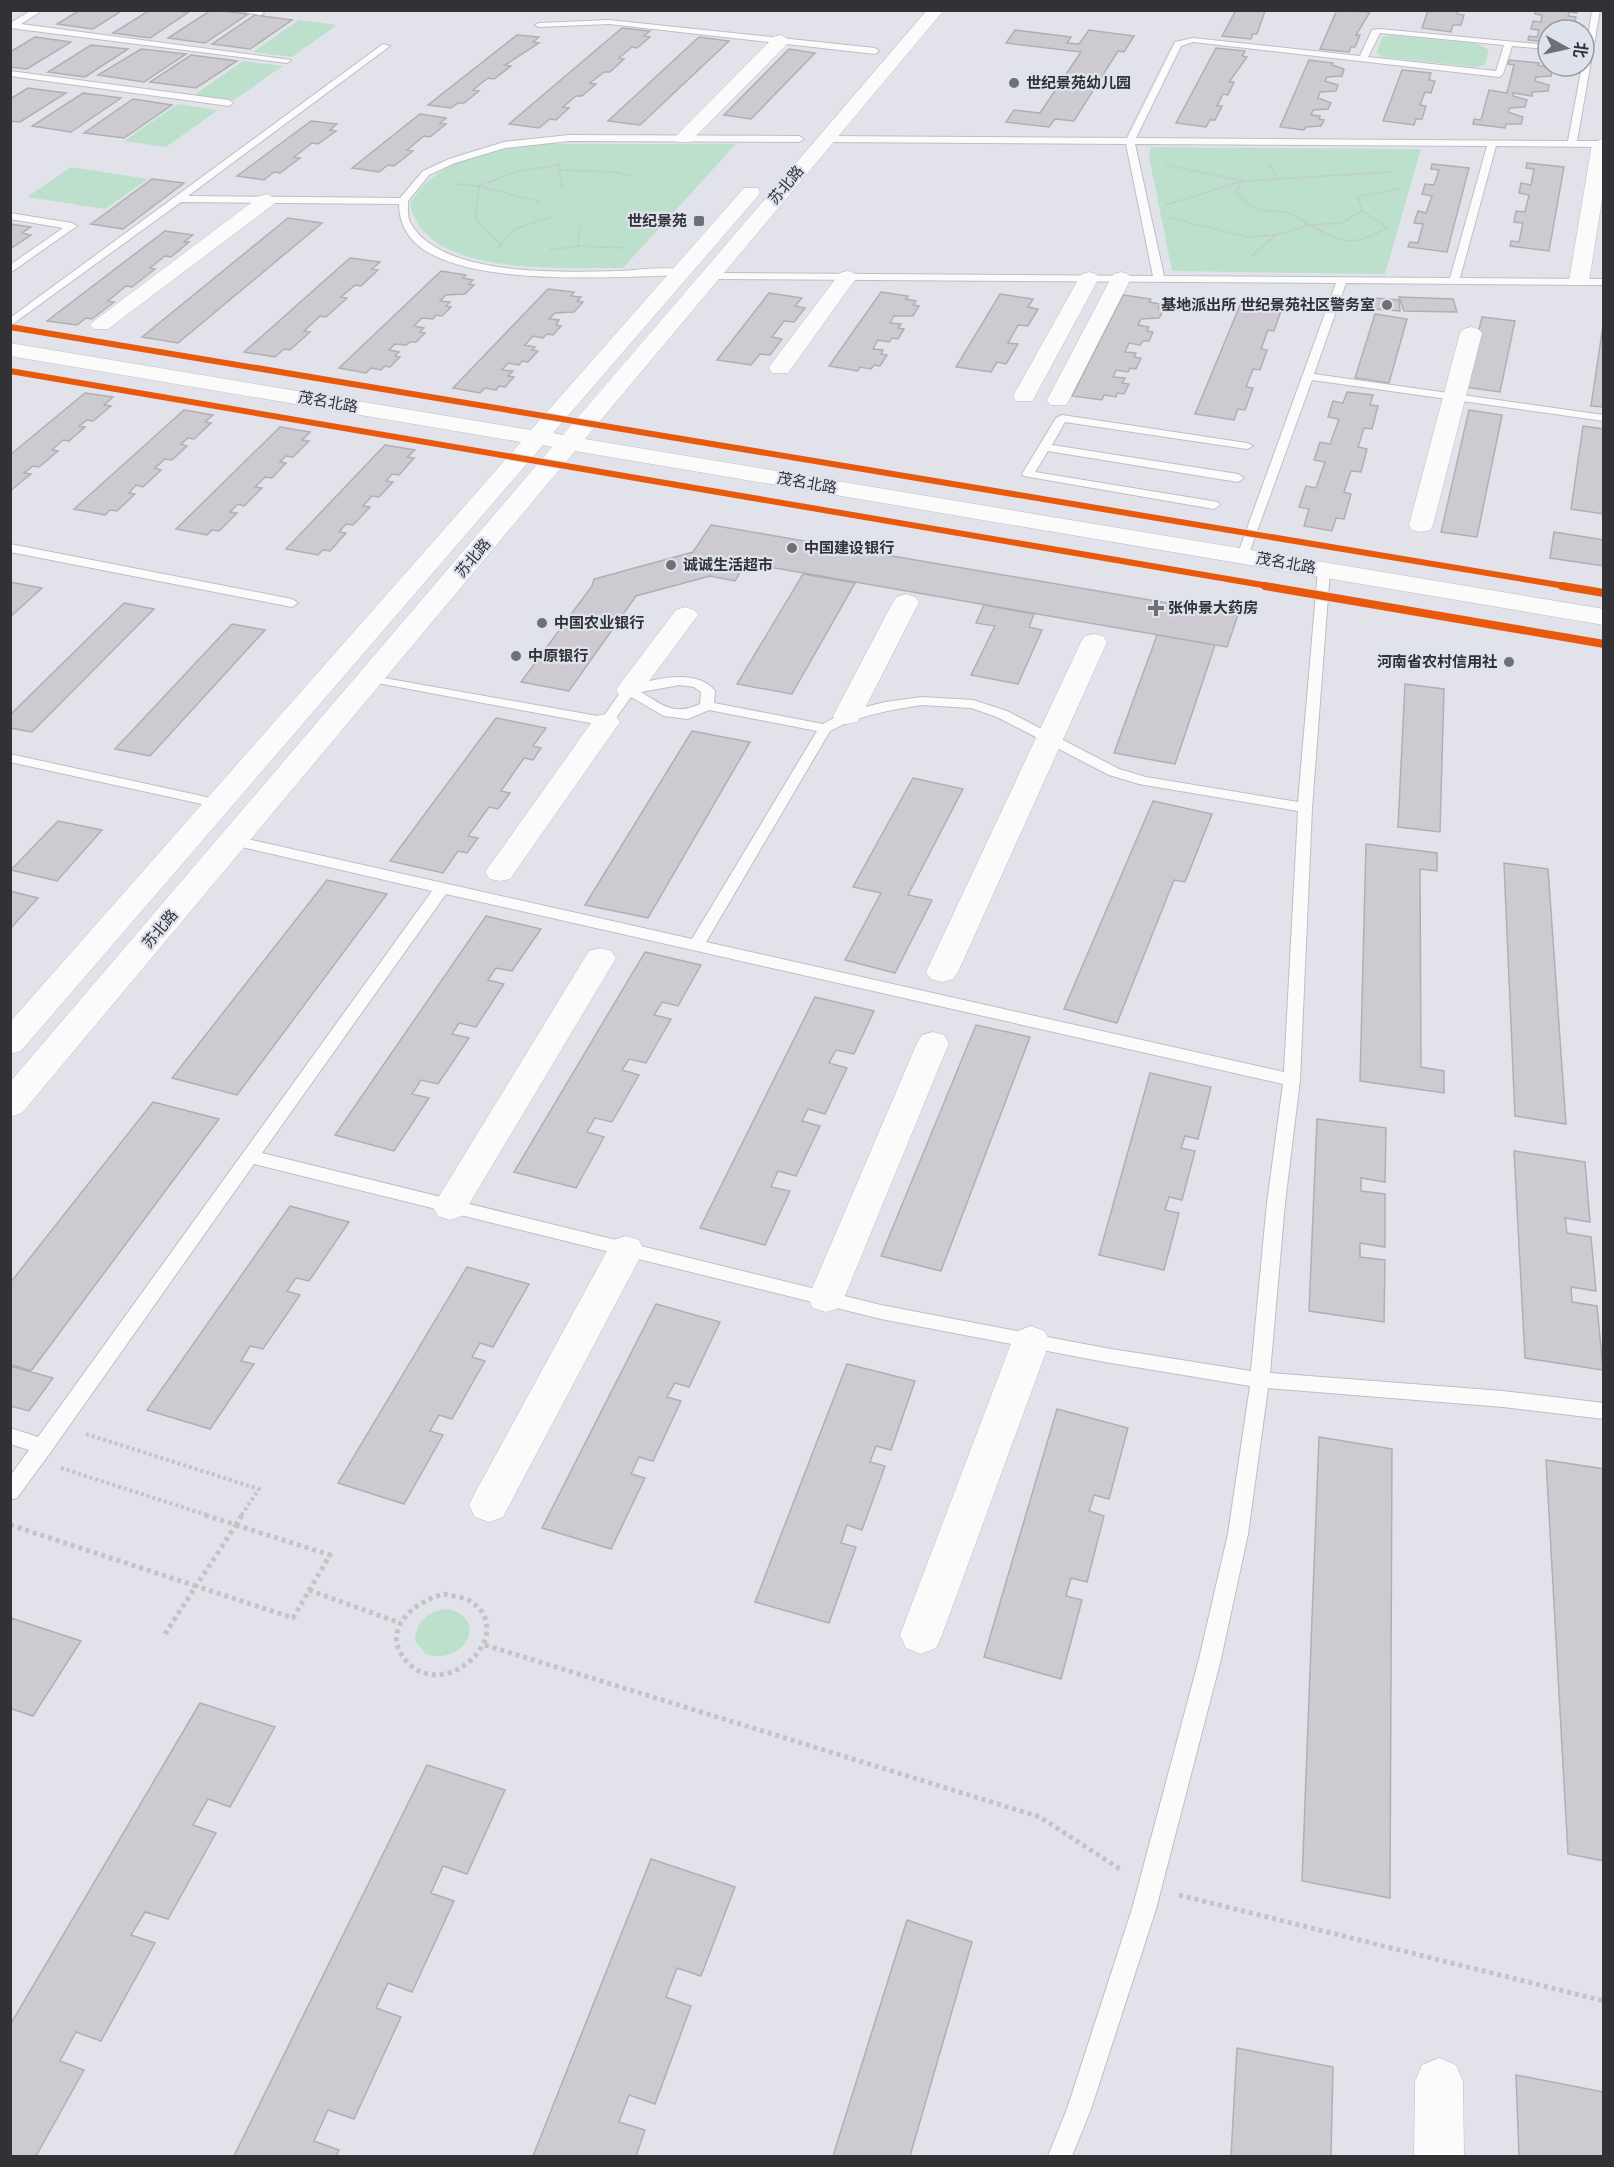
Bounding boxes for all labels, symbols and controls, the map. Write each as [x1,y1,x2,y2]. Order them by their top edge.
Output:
north arrow [1536,18,1596,78]
text: 北 [1570,41,1591,59]
place label: 世纪景苑幼儿园 [1026,74,1131,92]
marker: 世纪景苑幼儿园 [1007,76,1021,90]
street label: 苏北路 [765,162,807,208]
place label: 世纪景苑 [627,212,687,230]
marker: 世纪景苑 [692,214,706,228]
place label: 基地派出所 世纪景苑社区警务室 [1161,296,1375,314]
marker: 基地派出所 世纪景苑社区警务室 [1380,298,1394,312]
street label: 茂名北路 [297,388,359,416]
street label: 茂名北路 [776,469,838,497]
street label: 苏北路 [452,535,494,581]
place label: 中国建设银行 [804,539,894,557]
marker: 中国建设银行 [785,541,799,555]
street label: 茂名北路 [1255,549,1317,577]
place label: 诚诚生活超市 [683,556,773,574]
marker: 诚诚生活超市 [664,558,678,572]
place label: 张仲景大药房 [1168,599,1258,617]
marker: 张仲景大药房 [1149,601,1163,615]
place label: 中国农业银行 [554,614,644,632]
marker: 中国农业银行 [535,616,549,630]
place label: 中原银行 [528,647,588,665]
marker: 中原银行 [509,649,523,663]
place label: 河南省农村信用社 [1377,653,1497,671]
marker: 河南省农村信用社 [1502,655,1516,669]
street label: 苏北路 [139,906,181,952]

